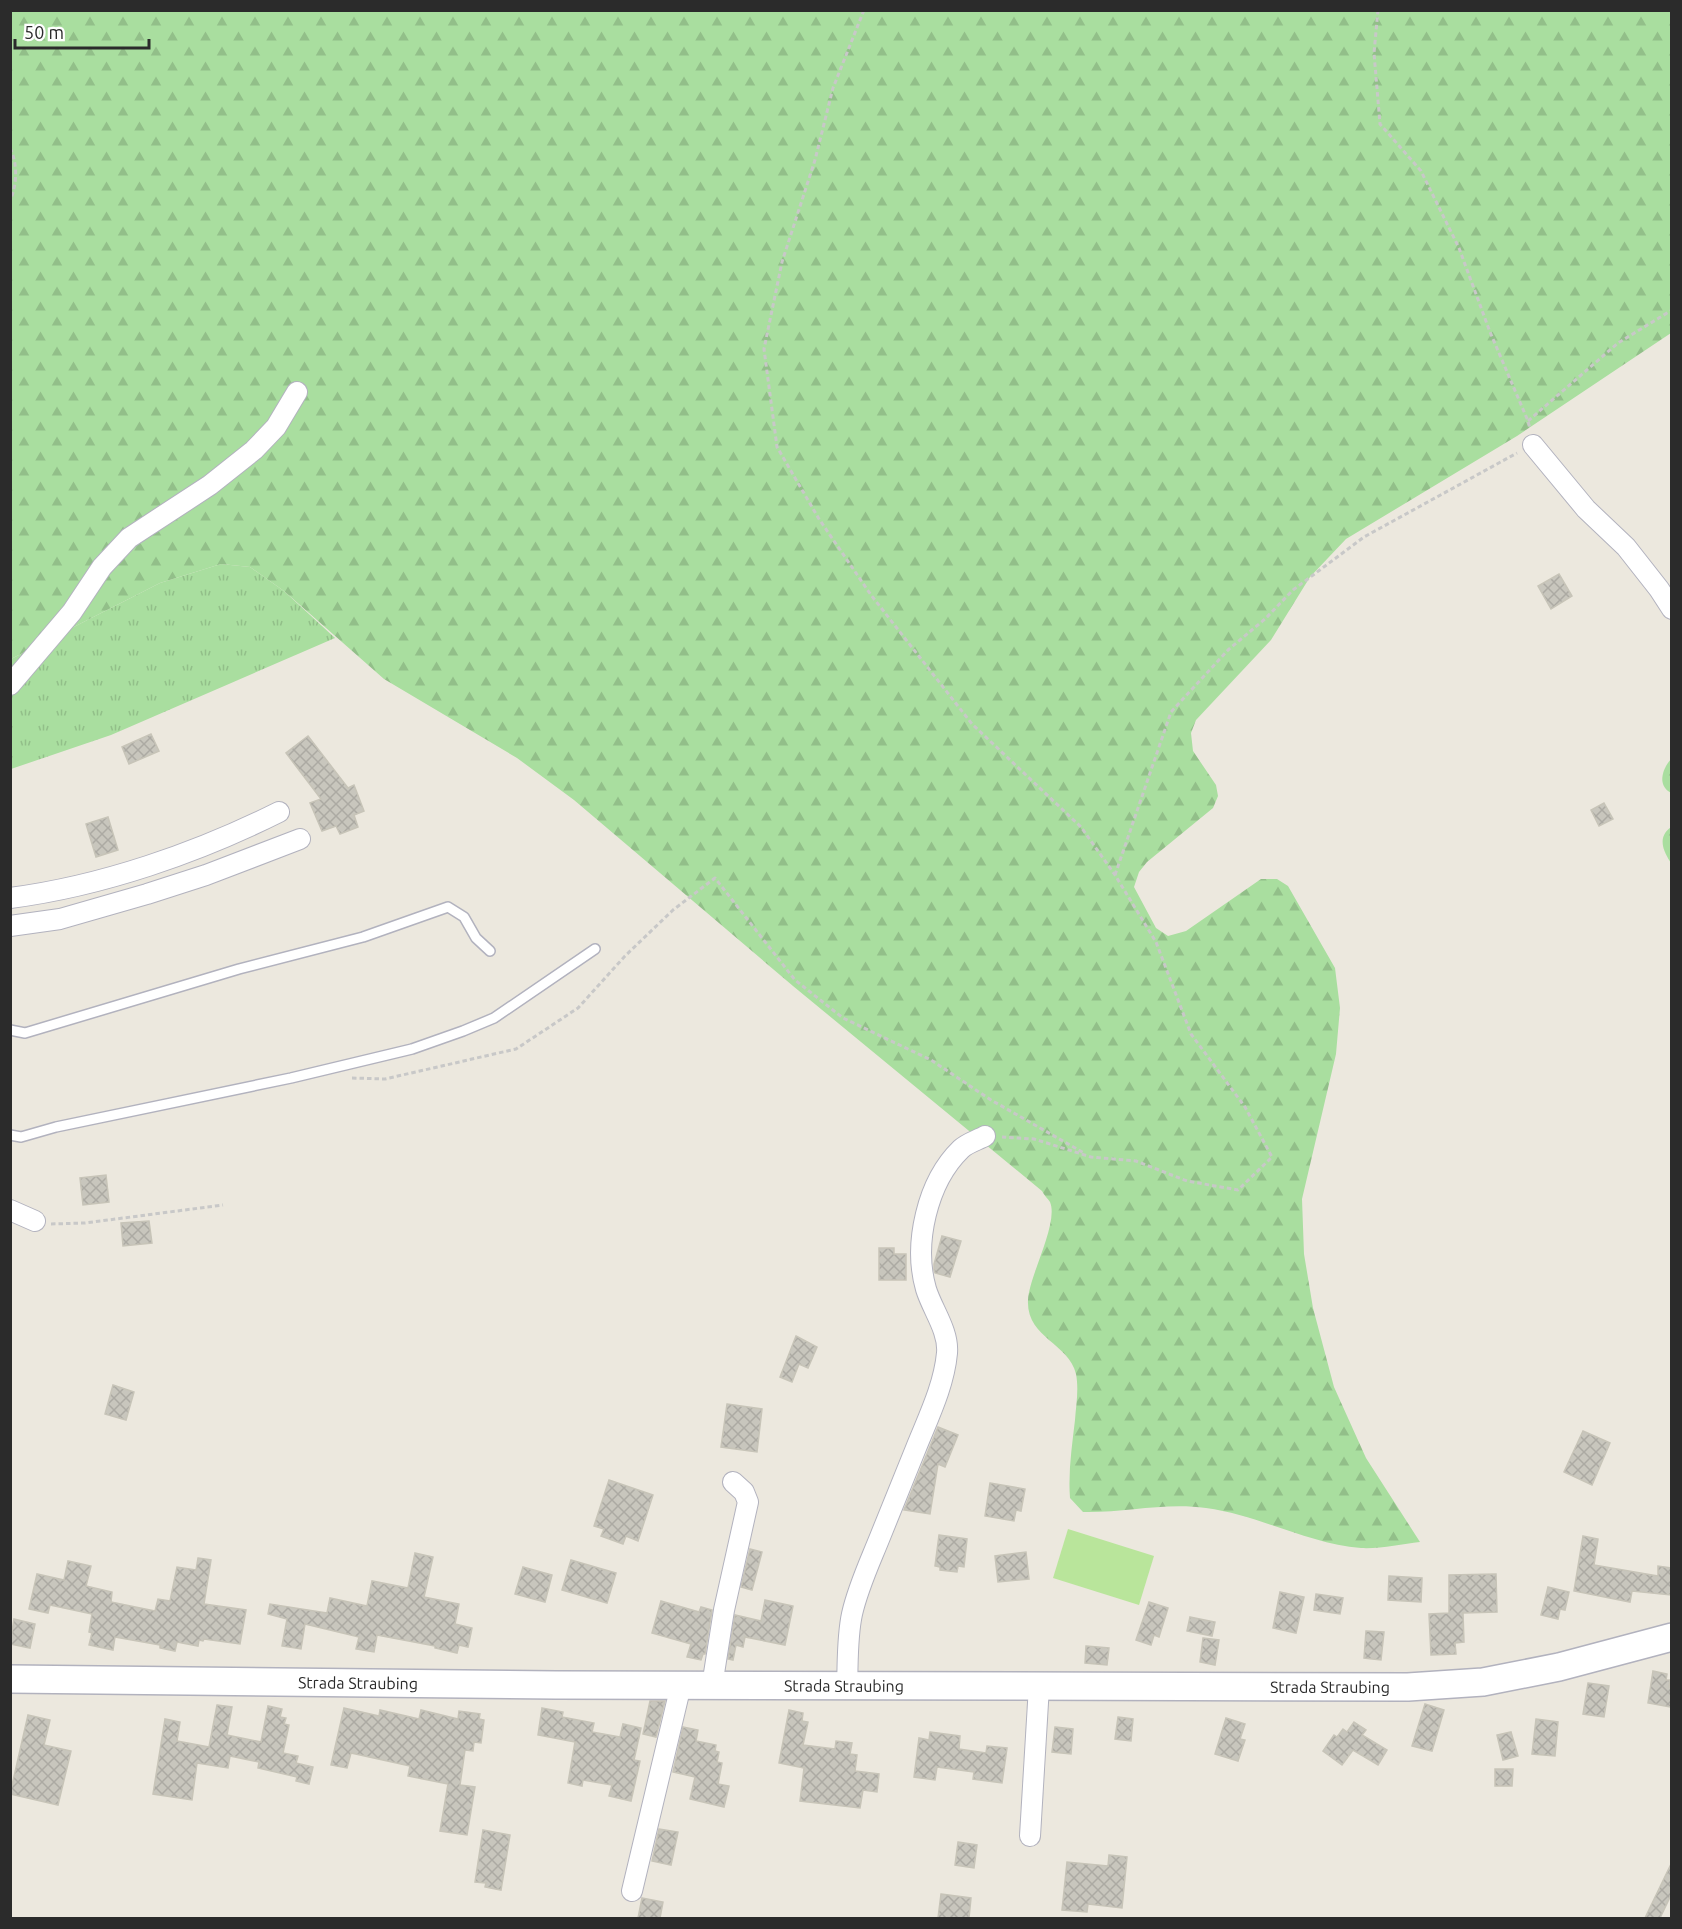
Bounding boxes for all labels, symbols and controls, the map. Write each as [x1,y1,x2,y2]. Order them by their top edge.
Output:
scale bar [15,12,148,50]
text: 50 m [24,22,64,42]
street label: Strada Straubing [298,1673,418,1692]
street label: Strada Straubing [784,1677,904,1695]
street label: Strada Straubing [1270,1678,1390,1696]

